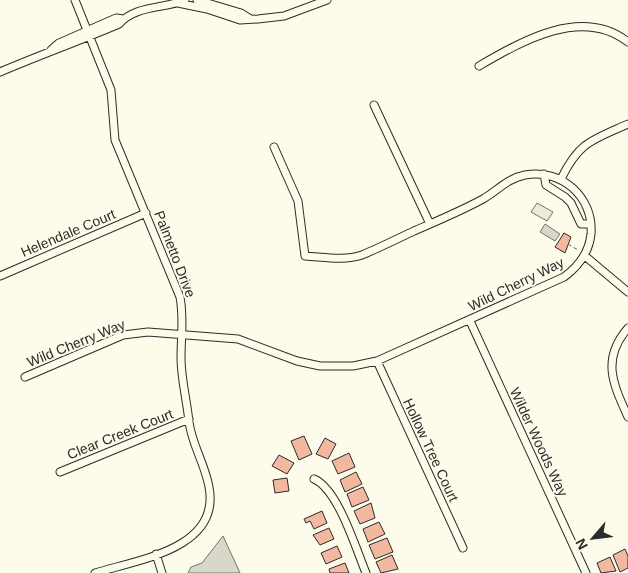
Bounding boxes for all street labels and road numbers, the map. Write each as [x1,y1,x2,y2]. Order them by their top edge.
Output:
street label: Helendale Court [18,206,118,260]
street label: Palmetto Drive [151,208,199,300]
street label: Wild Cherry Way [466,254,566,314]
street label: Wild Cherry Way [25,316,127,370]
street label: Wilder Woods Way [507,385,571,499]
street label: Hollow Tree Court [400,396,462,504]
street label: Clear Creek Court [65,405,175,463]

